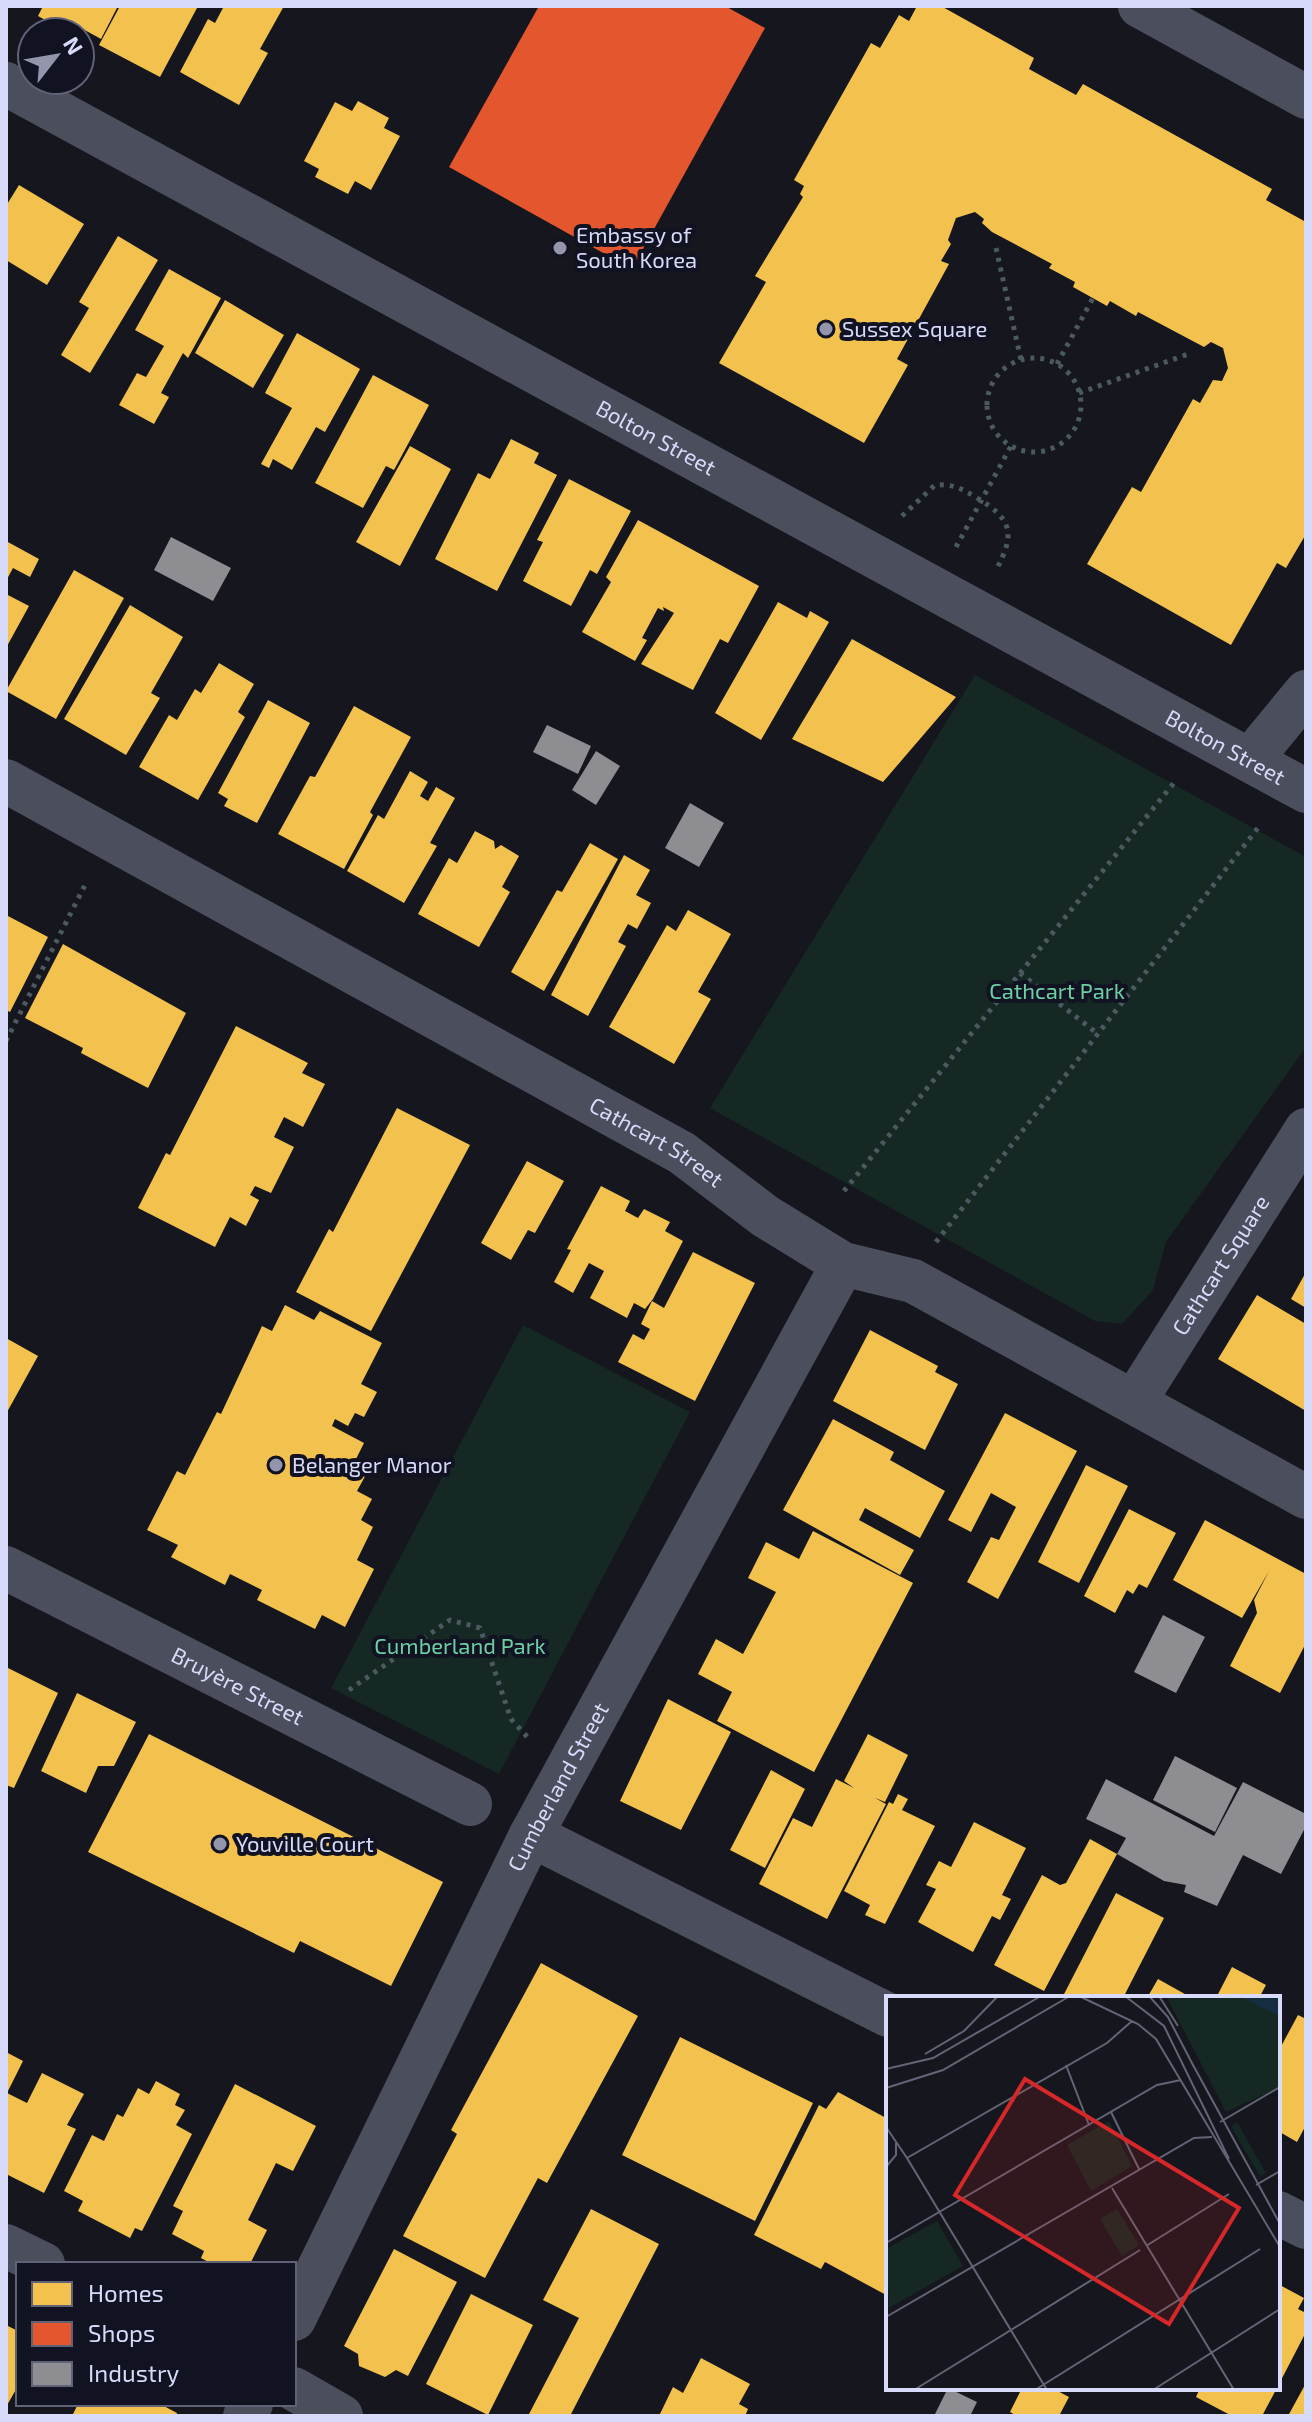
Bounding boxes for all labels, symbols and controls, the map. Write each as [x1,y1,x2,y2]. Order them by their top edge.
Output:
north arrow [16,16,96,96]
text: N [59,32,89,59]
place label: Embassy of South Korea [576,221,697,272]
marker: Embassy of South Korea [551,239,569,257]
place label: Sussex Square [842,315,987,341]
marker: Sussex Square [817,320,835,338]
street label: Bolton Street [592,394,721,480]
street label: Bolton Street [1161,703,1290,789]
park label: Cathcart Park [989,977,1125,1003]
street label: Cathcart Street [585,1091,729,1192]
street label: Cathcart Square [1166,1190,1274,1339]
place label: Belanger Manor [292,1451,452,1477]
marker: Belanger Manor [267,1456,285,1474]
park label: Cumberland Park [374,1632,546,1658]
street label: Bruyère Street [168,1641,309,1729]
street label: Cumberland Street [501,1698,613,1875]
place label: Youville Court [236,1830,374,1856]
marker: Youville Court [211,1835,229,1853]
inset map [886,1996,1280,2390]
legend [16,2262,296,2406]
text: Homes [88,2278,164,2307]
text: Shops [88,2318,155,2347]
text: Industry [88,2358,180,2387]

